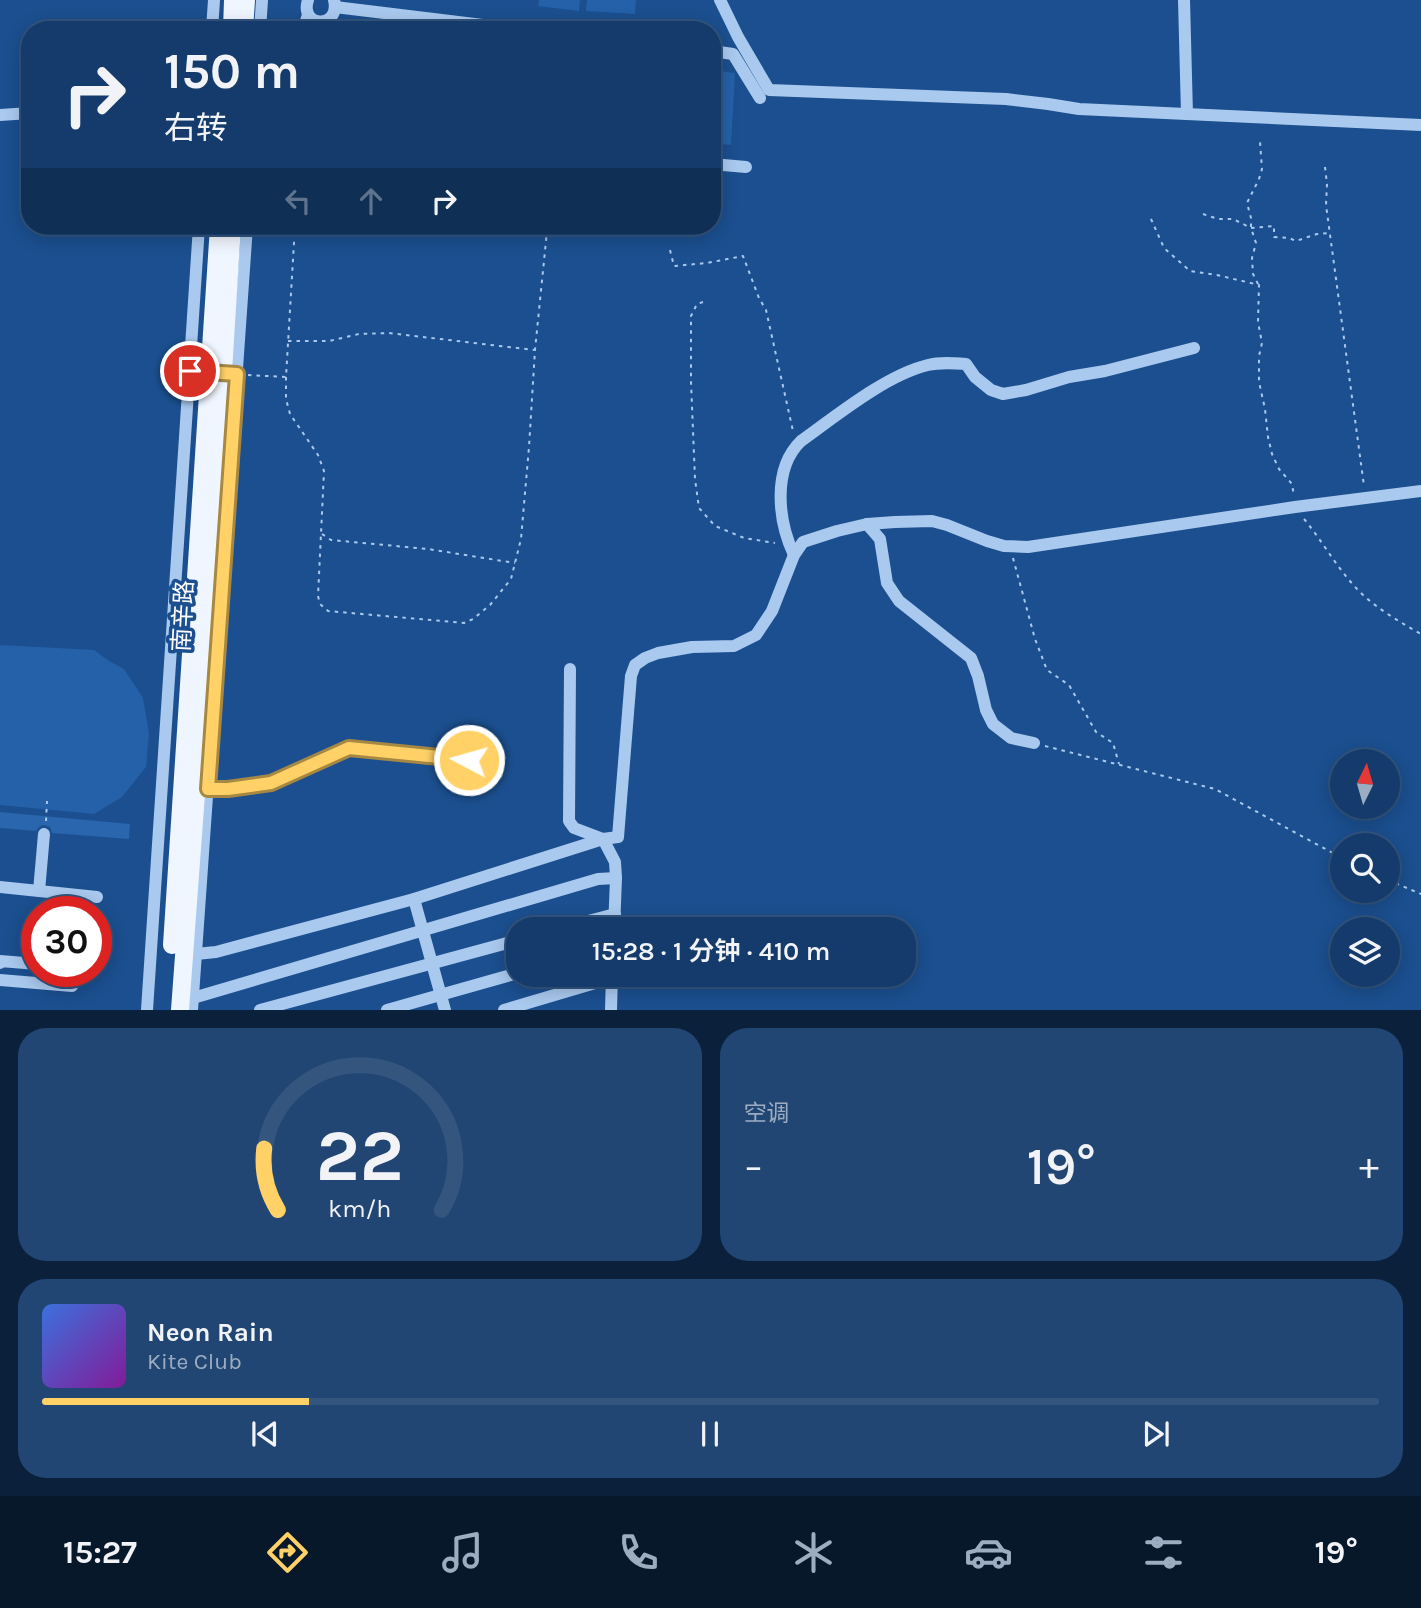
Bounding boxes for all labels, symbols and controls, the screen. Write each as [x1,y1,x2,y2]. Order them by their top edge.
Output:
text: 150 m [164,43,300,100]
icon: right [49,49,140,140]
text: 右转 [164,110,228,147]
icon: left [279,182,317,220]
icon: ahead [352,182,390,220]
icon: right [425,182,463,220]
pin [160,341,220,401]
icon: arrive [171,352,209,390]
street label: 南辛路 [167,579,199,653]
position arrow [432,723,506,797]
north arrow [1330,749,1400,819]
map controls [1330,749,1400,987]
button: search [1330,833,1400,903]
speed limit sign: 30 [21,896,112,987]
button: layers [1330,917,1400,987]
text: 15:28 · 1 分钟 · 410 m [592,936,830,967]
text: 空调 [744,1100,790,1127]
text: 22 [316,1114,404,1199]
text: 19° [1027,1136,1096,1197]
text: − [744,1144,763,1189]
text: + [1359,1144,1379,1189]
text: km/h [328,1194,391,1223]
text: Neon Rain [147,1317,274,1348]
text: Kite Club [147,1348,242,1375]
icon: previous [246,1415,284,1453]
icon: pause [691,1415,729,1453]
icon: next [1137,1415,1175,1453]
icon: directions [263,1528,312,1577]
icon: music [438,1528,487,1577]
icon: phone [614,1528,663,1577]
icon: climate [789,1528,838,1577]
icon: car [964,1528,1013,1577]
icon: filters [1139,1528,1188,1577]
text: 15:27 [63,1534,137,1571]
text: 19° [1314,1534,1358,1571]

